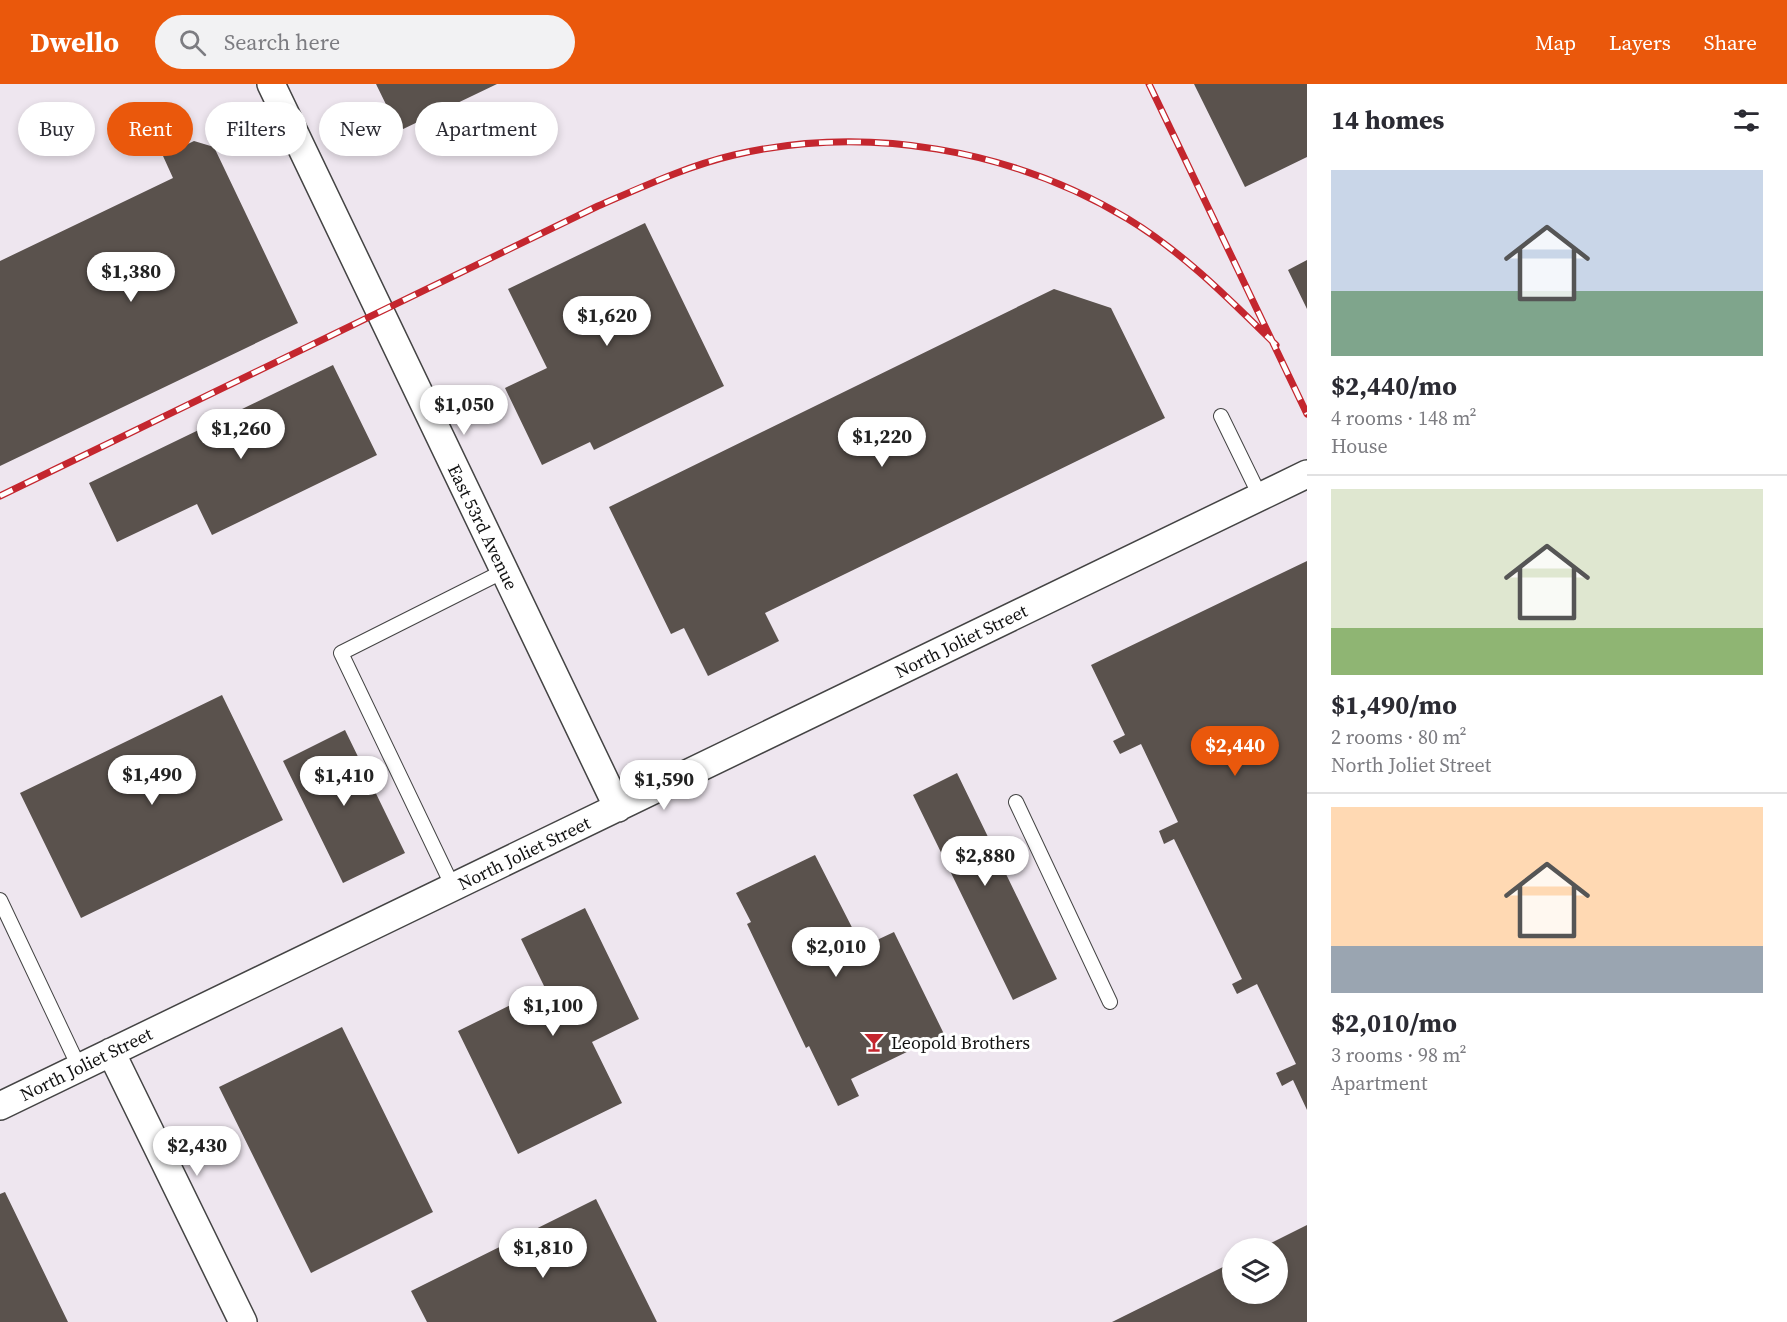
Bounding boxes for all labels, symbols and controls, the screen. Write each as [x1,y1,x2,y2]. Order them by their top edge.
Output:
search box [155,15,575,69]
text: Dwello [30,23,119,61]
icon: search [176,26,209,59]
text: Search here [224,27,340,57]
text: Map [1535,28,1576,57]
text: Layers [1609,28,1671,57]
text: Share [1704,28,1757,57]
chip: Buy [18,102,95,156]
chip: Rent [107,102,193,156]
chip: Filters [205,102,307,156]
chip: New [319,102,403,156]
chip: Apartment [415,102,558,156]
text: 14 homes [1331,102,1444,138]
icon: filters [1730,104,1763,137]
icon: home [1493,209,1601,317]
pin: $1,380 [82,252,180,303]
text: $1,380 [101,257,161,285]
pin: $1,620 [558,296,656,347]
text: $1,620 [577,301,637,329]
text: $2,440/mo [1331,368,1457,404]
pin: $1,050 [415,385,513,436]
text: $1,050 [434,390,494,418]
text: 4 rooms · 148 m² [1331,404,1477,432]
pin: $1,260 [192,409,290,460]
text: $1,260 [211,414,271,442]
pin: $1,220 [833,417,931,468]
text: $1,220 [852,422,912,450]
text: House [1331,432,1388,460]
street label: East 53rd Avenue [442,460,524,594]
icon: home [1493,528,1601,636]
street label: North Joliet Street [891,598,1031,684]
text: $1,490/mo [1331,687,1457,723]
text: 2 rooms · 80 m² [1331,723,1467,751]
pin: $2,440 [1186,726,1284,777]
text: $2,440 [1205,731,1265,759]
text: North Joliet Street [1331,751,1491,779]
pin: $1,490 [103,755,201,806]
pin: $1,410 [295,756,393,807]
text: $1,490 [122,760,182,788]
pin: $1,590 [615,760,713,811]
text: $1,410 [314,761,374,789]
text: $1,590 [634,765,694,793]
street label: North Joliet Street [454,810,594,896]
pin: $2,880 [936,836,1034,887]
text: $2,880 [955,841,1015,869]
icon: home [1493,846,1601,954]
pin: $2,010 [787,927,885,978]
text: $2,010 [806,932,866,960]
pin: $1,100 [504,986,602,1037]
text: $1,100 [523,991,583,1019]
text: $2,010/mo [1331,1005,1457,1041]
street label: North Joliet Street [16,1021,156,1107]
bar icon: Leopold Brothers [862,1030,886,1054]
place label: Leopold Brothers [891,1030,1030,1055]
text: 3 rooms · 98 m² [1331,1041,1467,1069]
text: Apartment [1331,1069,1428,1097]
pin: $2,430 [148,1126,246,1177]
text: $2,430 [167,1131,227,1159]
pin: $1,810 [494,1228,592,1279]
text: $1,810 [513,1233,573,1261]
map controls [1222,1238,1288,1304]
button: layers [1222,1238,1288,1304]

